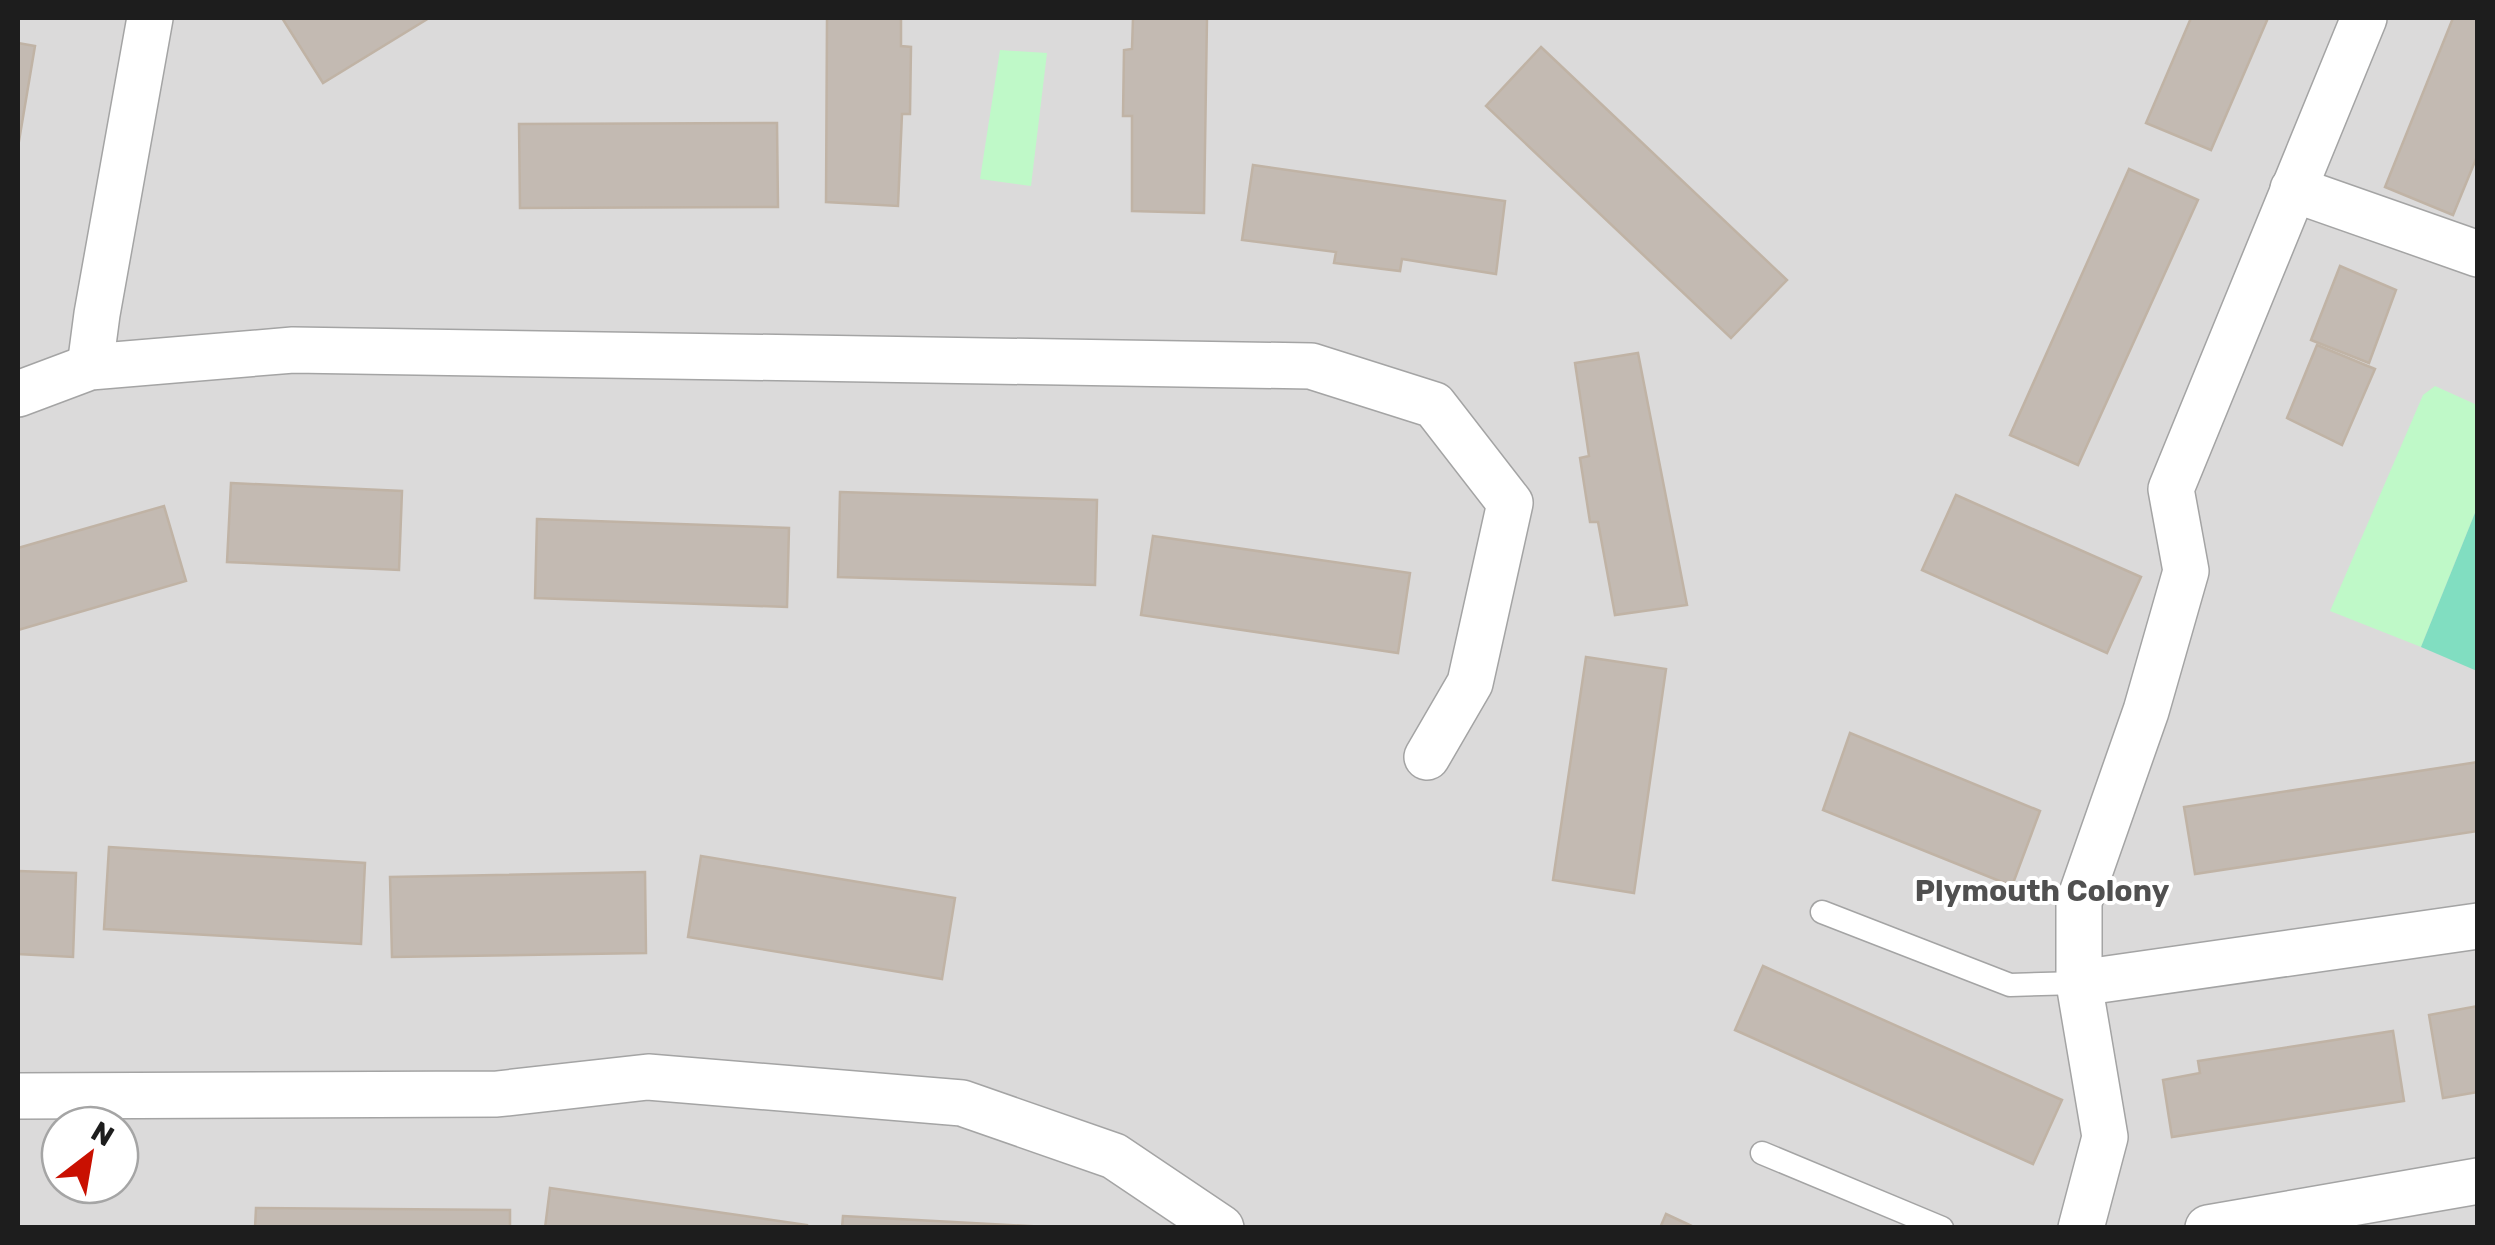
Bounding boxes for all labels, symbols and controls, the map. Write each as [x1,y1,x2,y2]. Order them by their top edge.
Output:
district label: Plymouth Colony [1915,873,2169,909]
north arrow [40,1105,140,1205]
text: N [85,1115,120,1153]

